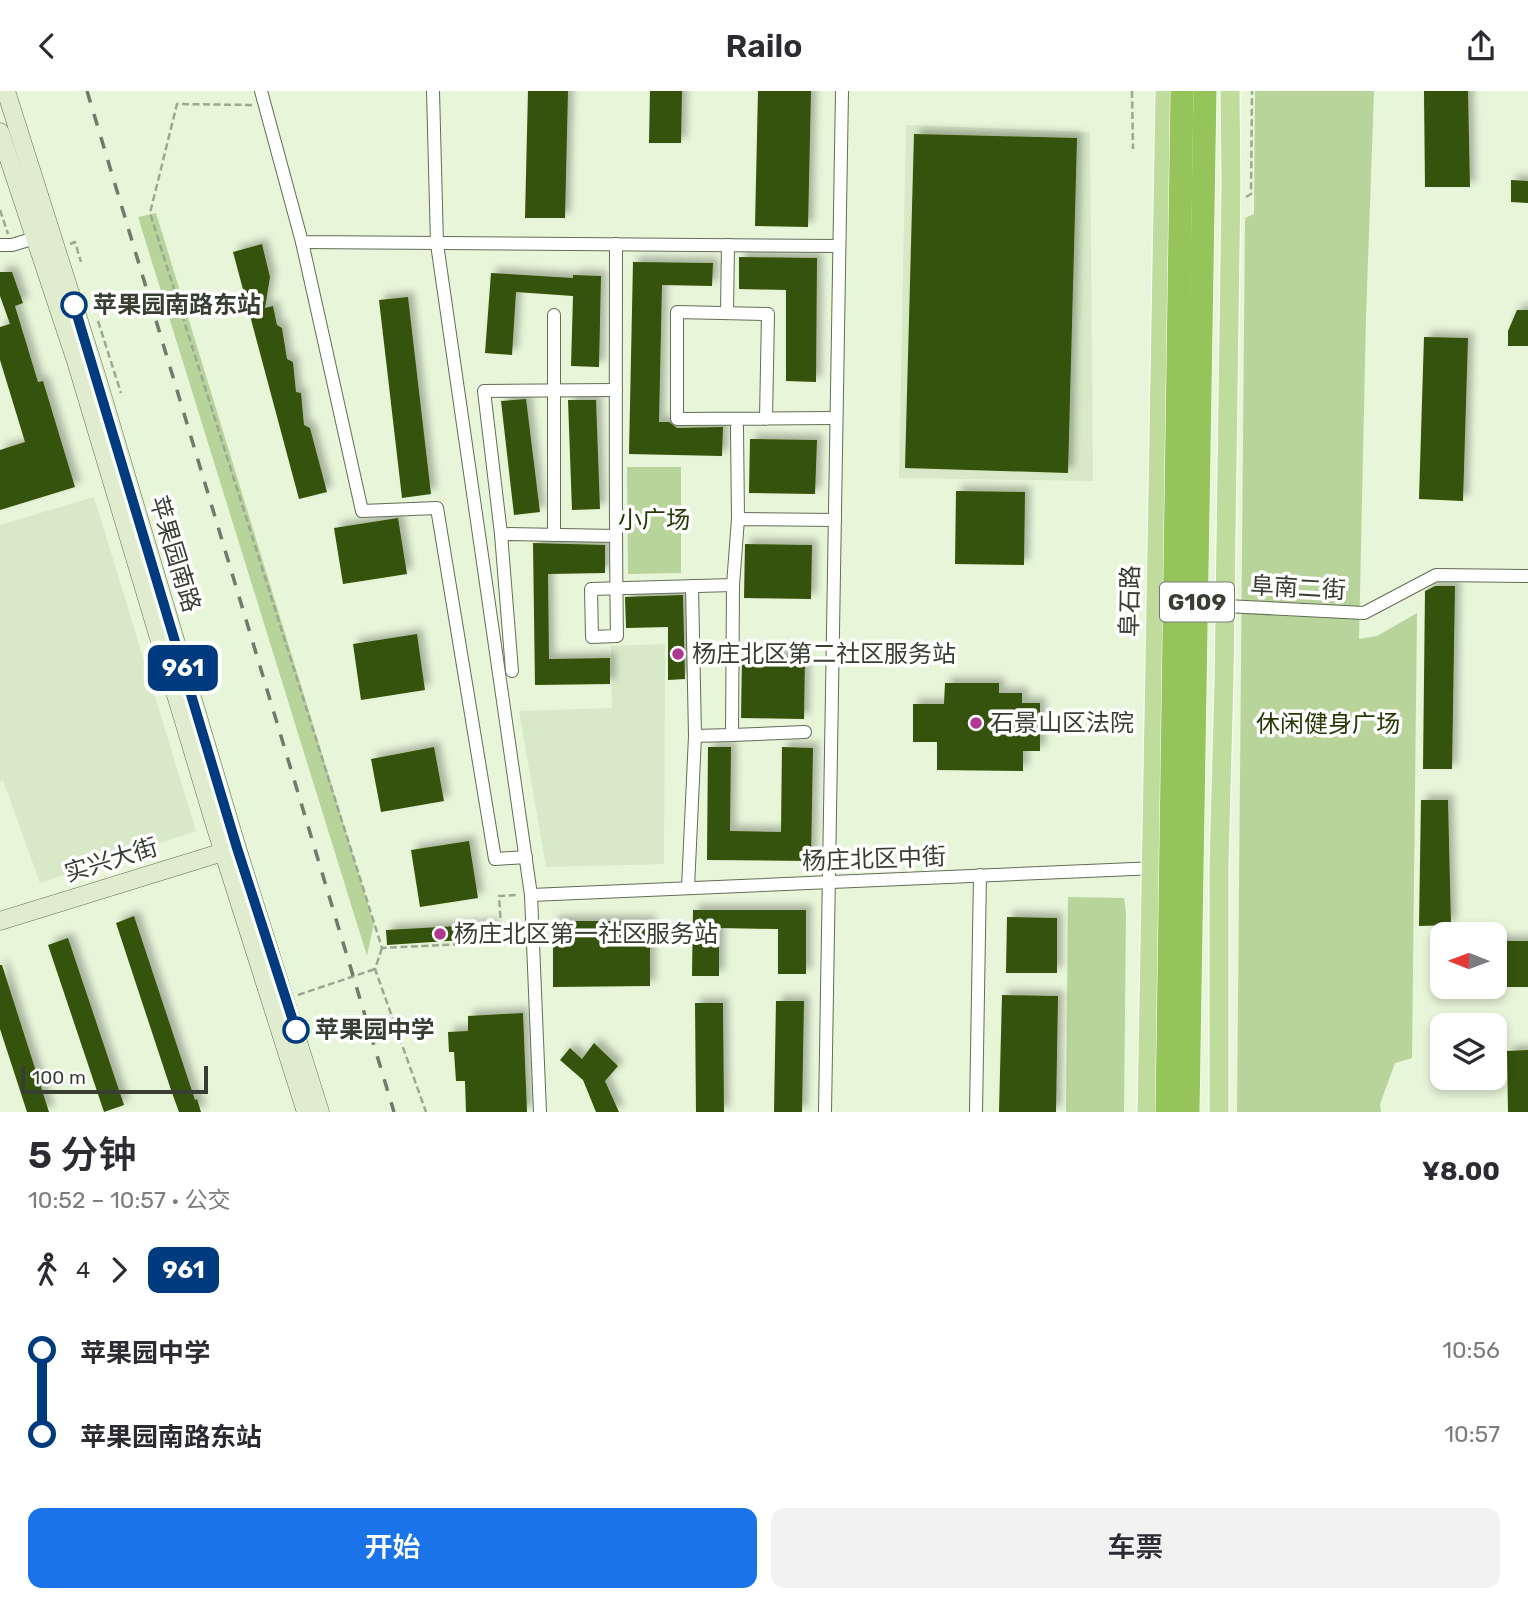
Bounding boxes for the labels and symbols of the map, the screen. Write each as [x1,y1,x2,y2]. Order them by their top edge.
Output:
place label: 苹果园南路东站 [93,291,261,319]
marker: 苹果园南路东站 [61,292,87,318]
street label: 苹果园南路 [144,493,206,615]
park label: 小广场 [618,506,690,534]
street label: 阜石路 [1115,565,1145,637]
street label: 阜南二街 [1249,572,1347,604]
road number: G109 [1160,582,1234,621]
place label: 杨庄北区第二社区服务站 [692,640,956,668]
line badge: 961 [143,645,223,691]
marker: 杨庄北区第二社区服务站 [670,646,686,662]
place label: 石景山区法院 [990,709,1134,737]
park label: 休闲健身广场 [1256,710,1400,738]
marker: 石景山区法院 [968,715,984,731]
street label: 实兴大街 [61,833,161,887]
street label: 杨庄北区中街 [802,842,946,876]
place label: 杨庄北区第一社区服务站 [454,920,718,948]
north arrow [1430,922,1507,999]
marker: 杨庄北区第一社区服务站 [432,926,448,942]
place label: 苹果园中学 [315,1016,435,1044]
marker: 苹果园中学 [283,1017,309,1043]
scale bar [21,1063,208,1095]

